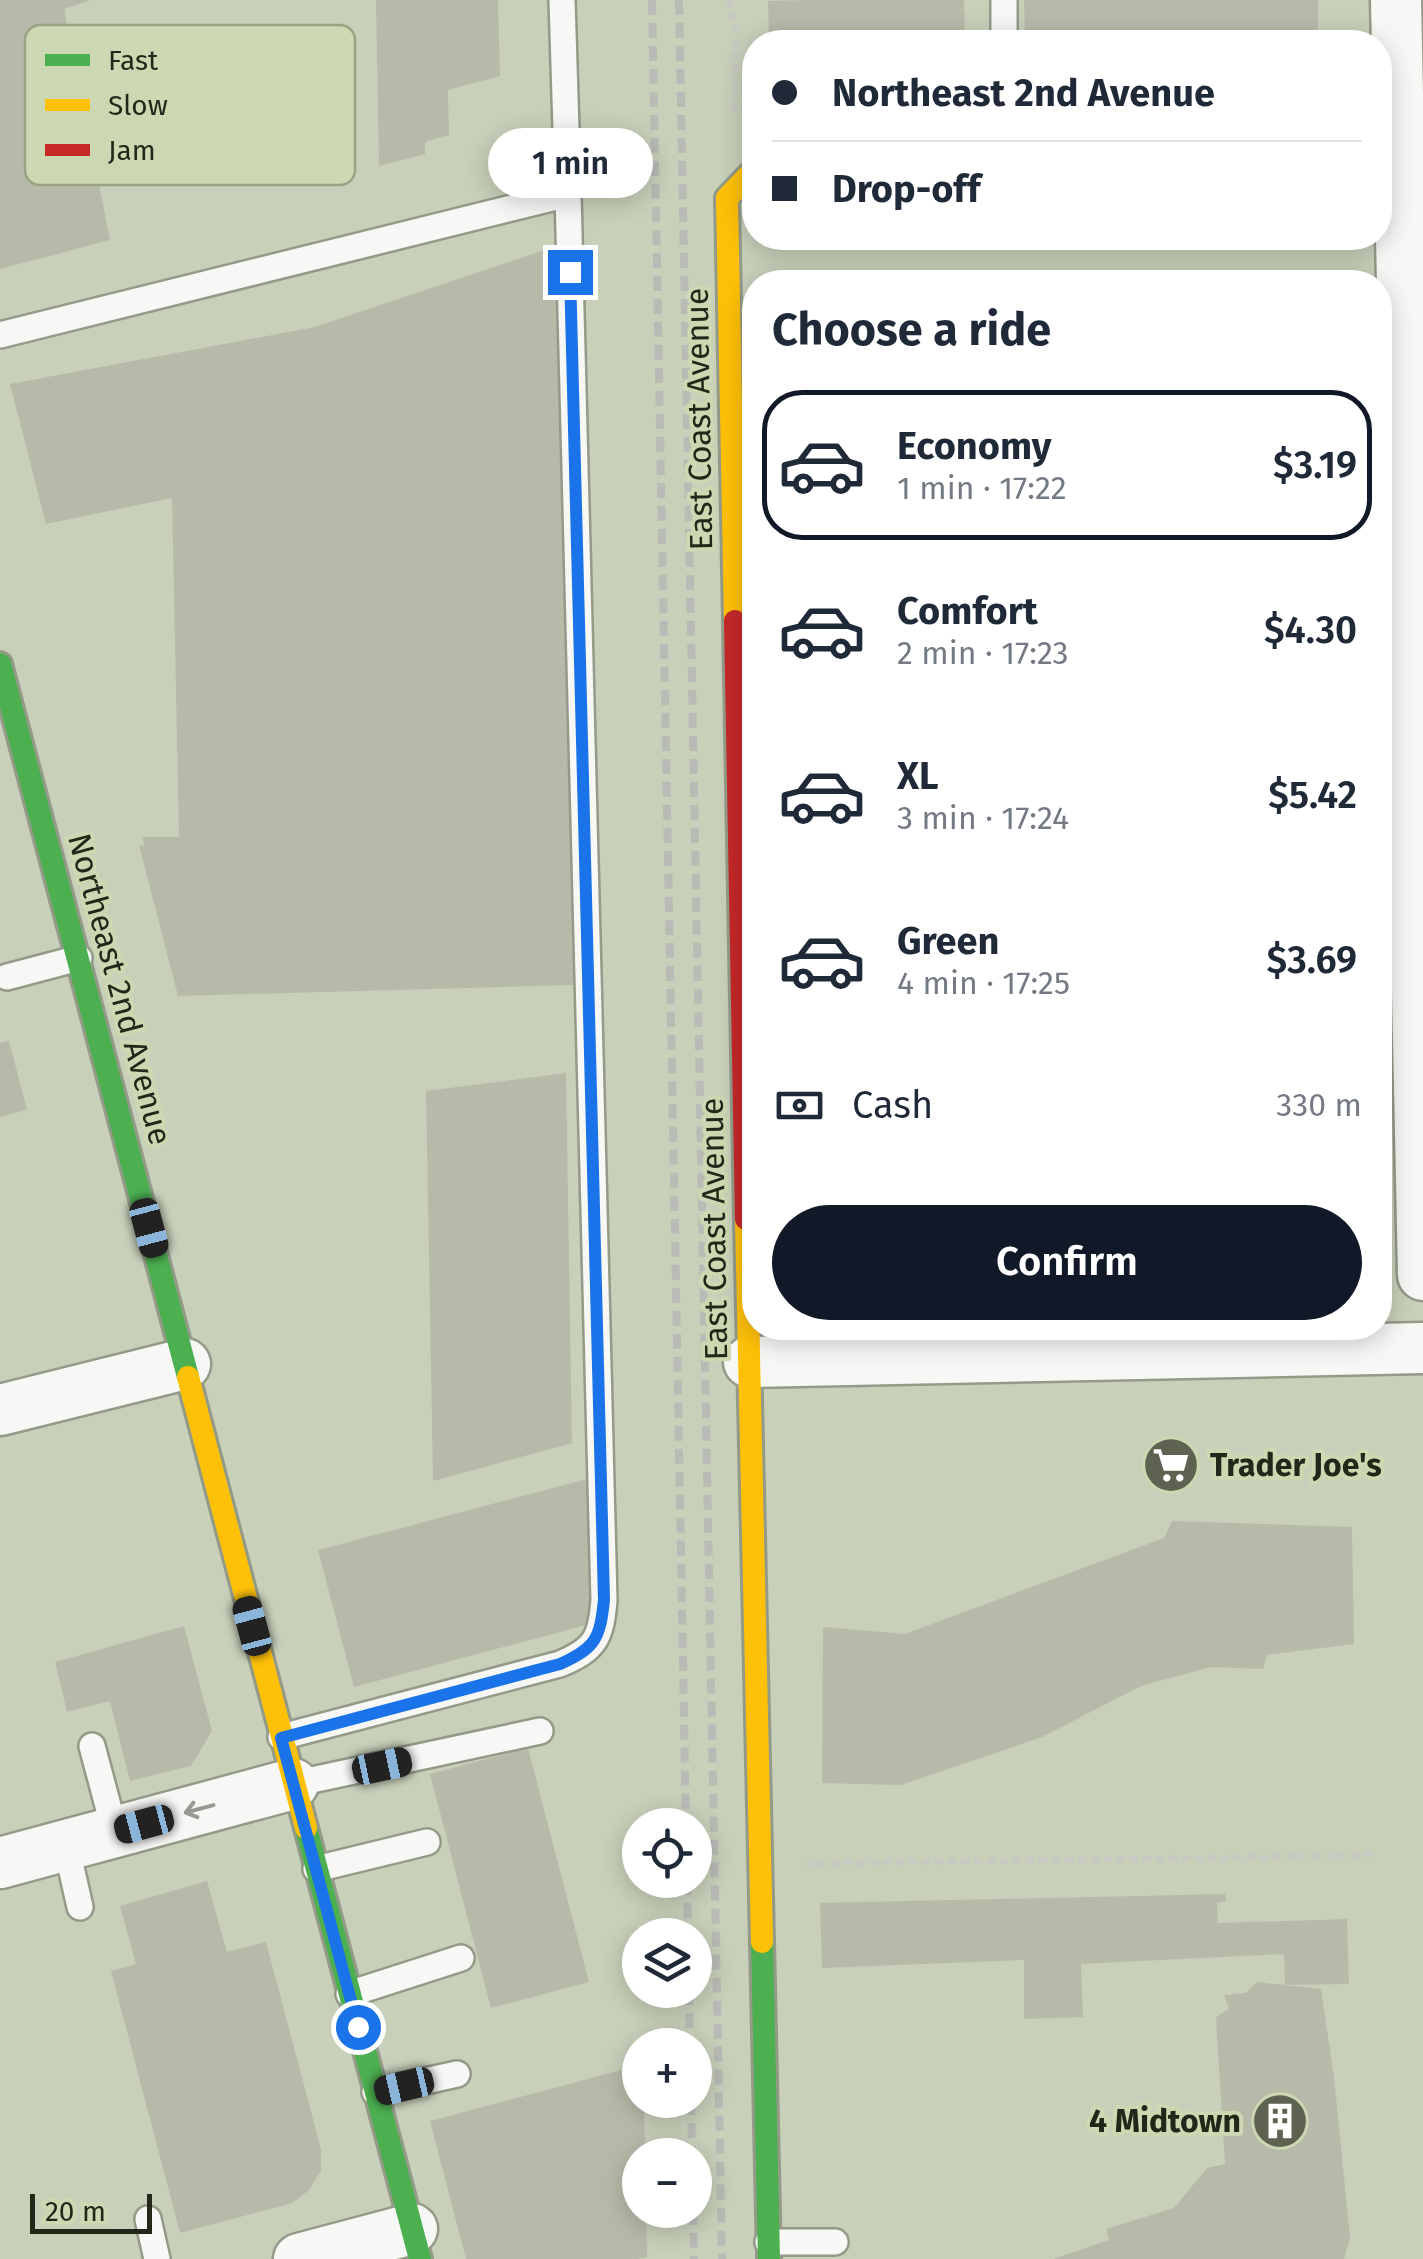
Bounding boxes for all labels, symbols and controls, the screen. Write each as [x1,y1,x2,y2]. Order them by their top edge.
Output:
legend [25,25,355,185]
text: Fast [108,44,159,77]
text: Northeast 2nd Avenue [832,70,1215,116]
text: Slow [108,89,168,122]
callout: 1 min [488,127,652,197]
text: Jam [108,134,156,167]
text: 1 min [532,144,609,182]
text: Drop-off [832,166,980,212]
route end [548,250,593,295]
street label: East Coast Avenue [678,287,720,551]
text: Choose a ride [772,303,1051,357]
icon: car [777,420,867,510]
text: Economy [897,423,1052,469]
text: $3.19 [1273,442,1357,488]
text: 1 min · 17:22 [897,469,1067,507]
icon: car [777,585,867,675]
text: Comfort [897,588,1038,634]
text: $4.30 [1264,607,1357,653]
text: 2 min · 17:23 [897,634,1069,672]
icon: car [777,750,867,840]
text: XL [897,753,939,799]
text: $5.42 [1268,772,1357,818]
text: 3 min · 17:24 [897,799,1069,837]
street label: Northeast 2nd Avenue [60,829,180,1149]
icon: car [777,915,867,1005]
text: Green [897,918,1000,964]
text: $3.69 [1266,937,1357,983]
text: 4 min · 17:25 [897,964,1070,1002]
icon: cash [772,1078,827,1133]
text: Cash [852,1082,933,1128]
text: 330 m [1276,1086,1362,1124]
street label: East Coast Avenue [693,1097,735,1361]
car [127,1195,171,1261]
button: Confirm [772,1205,1362,1320]
supermarket icon: Trader Joe's [1141,1435,1201,1495]
place label: Trader Joe's [1210,1446,1382,1484]
car [230,1593,274,1659]
car [350,1745,414,1787]
one-way arrow [184,1801,215,1820]
car [111,1802,177,1846]
map controls [622,1808,712,2228]
button: locate [622,1808,712,1898]
button: layers [622,1918,712,2008]
route start [336,2005,381,2050]
button: + [622,2028,712,2118]
car [371,2065,437,2107]
building icon: 4 Midtown [1250,2091,1310,2151]
place label: 4 Midtown [1089,2102,1241,2140]
button: − [622,2138,712,2228]
scale bar [30,2189,152,2234]
text: 20 m [45,2195,106,2228]

